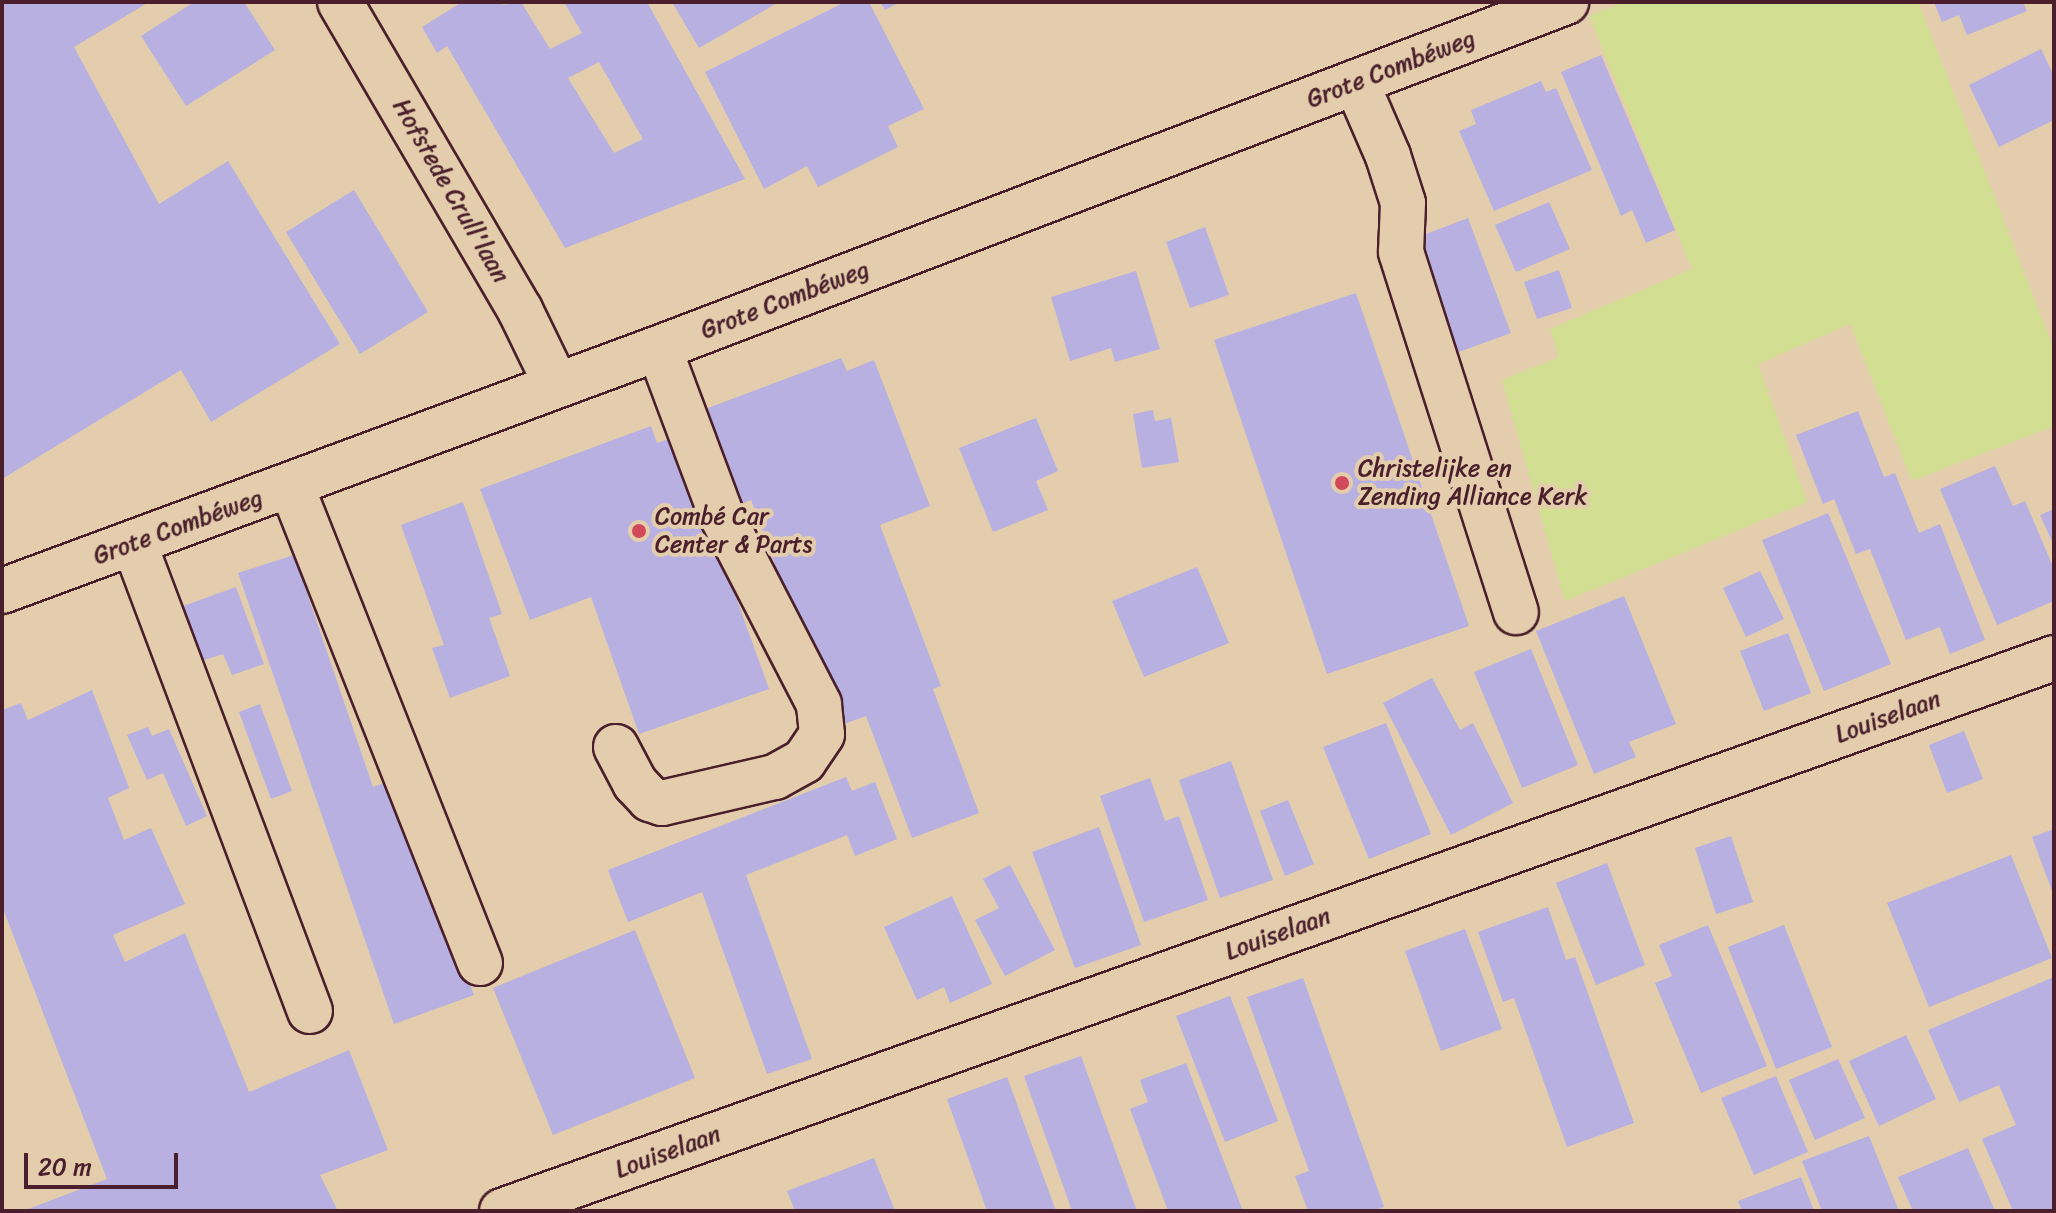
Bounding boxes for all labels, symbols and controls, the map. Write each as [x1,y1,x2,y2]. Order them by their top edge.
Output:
street label: Grote Combéweg [1303,24,1479,114]
street label: Hofstede Crull'laan [387,94,515,288]
street label: Grote Combéweg [697,255,873,345]
place label: Christelijke en Zending Alliance Kerk [1358,455,1587,511]
marker: Christelijke en Zending Alliance Kerk [1333,474,1351,492]
street label: Grote Combéweg [90,483,266,571]
place label: Combé Car Center & Parts [655,503,812,559]
marker: Combé Car Center & Parts [630,522,648,540]
street label: Louiselaan [1831,685,1945,749]
street label: Louiselaan [1221,902,1335,966]
street label: Louiselaan [611,1120,725,1184]
scale bar [28,1137,182,1187]
text: 20 m [38,1146,92,1188]

